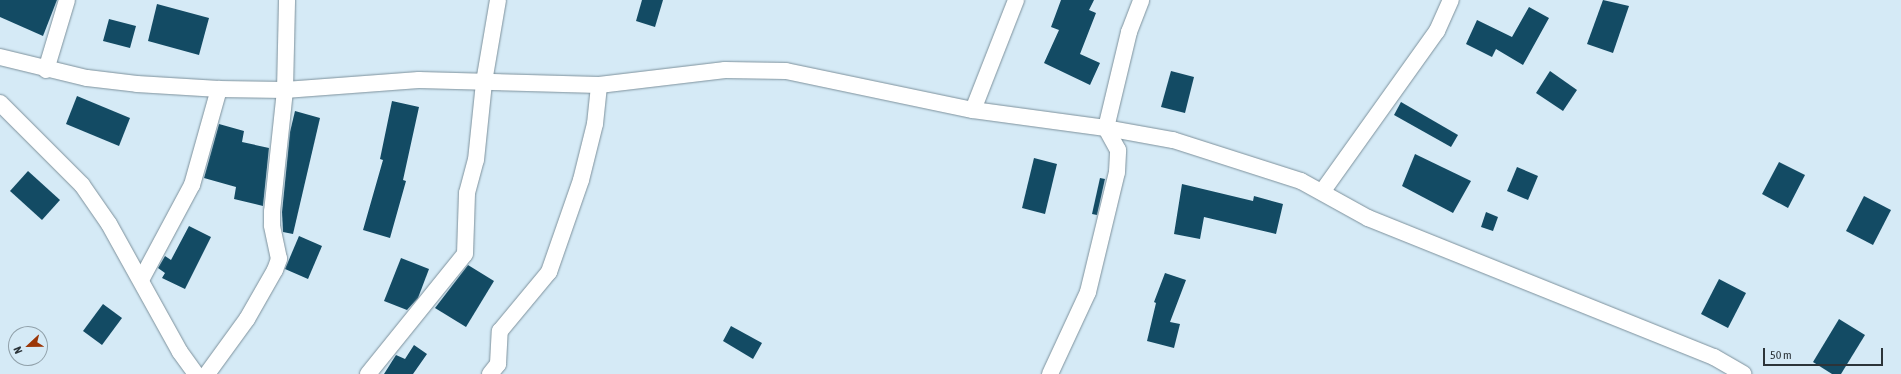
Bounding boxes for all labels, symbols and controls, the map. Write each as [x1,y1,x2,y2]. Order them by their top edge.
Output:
north arrow [8,326,48,366]
scale bar [1765,340,1885,366]
text: N [11,345,25,355]
text: 50 m [1770,348,1792,362]

